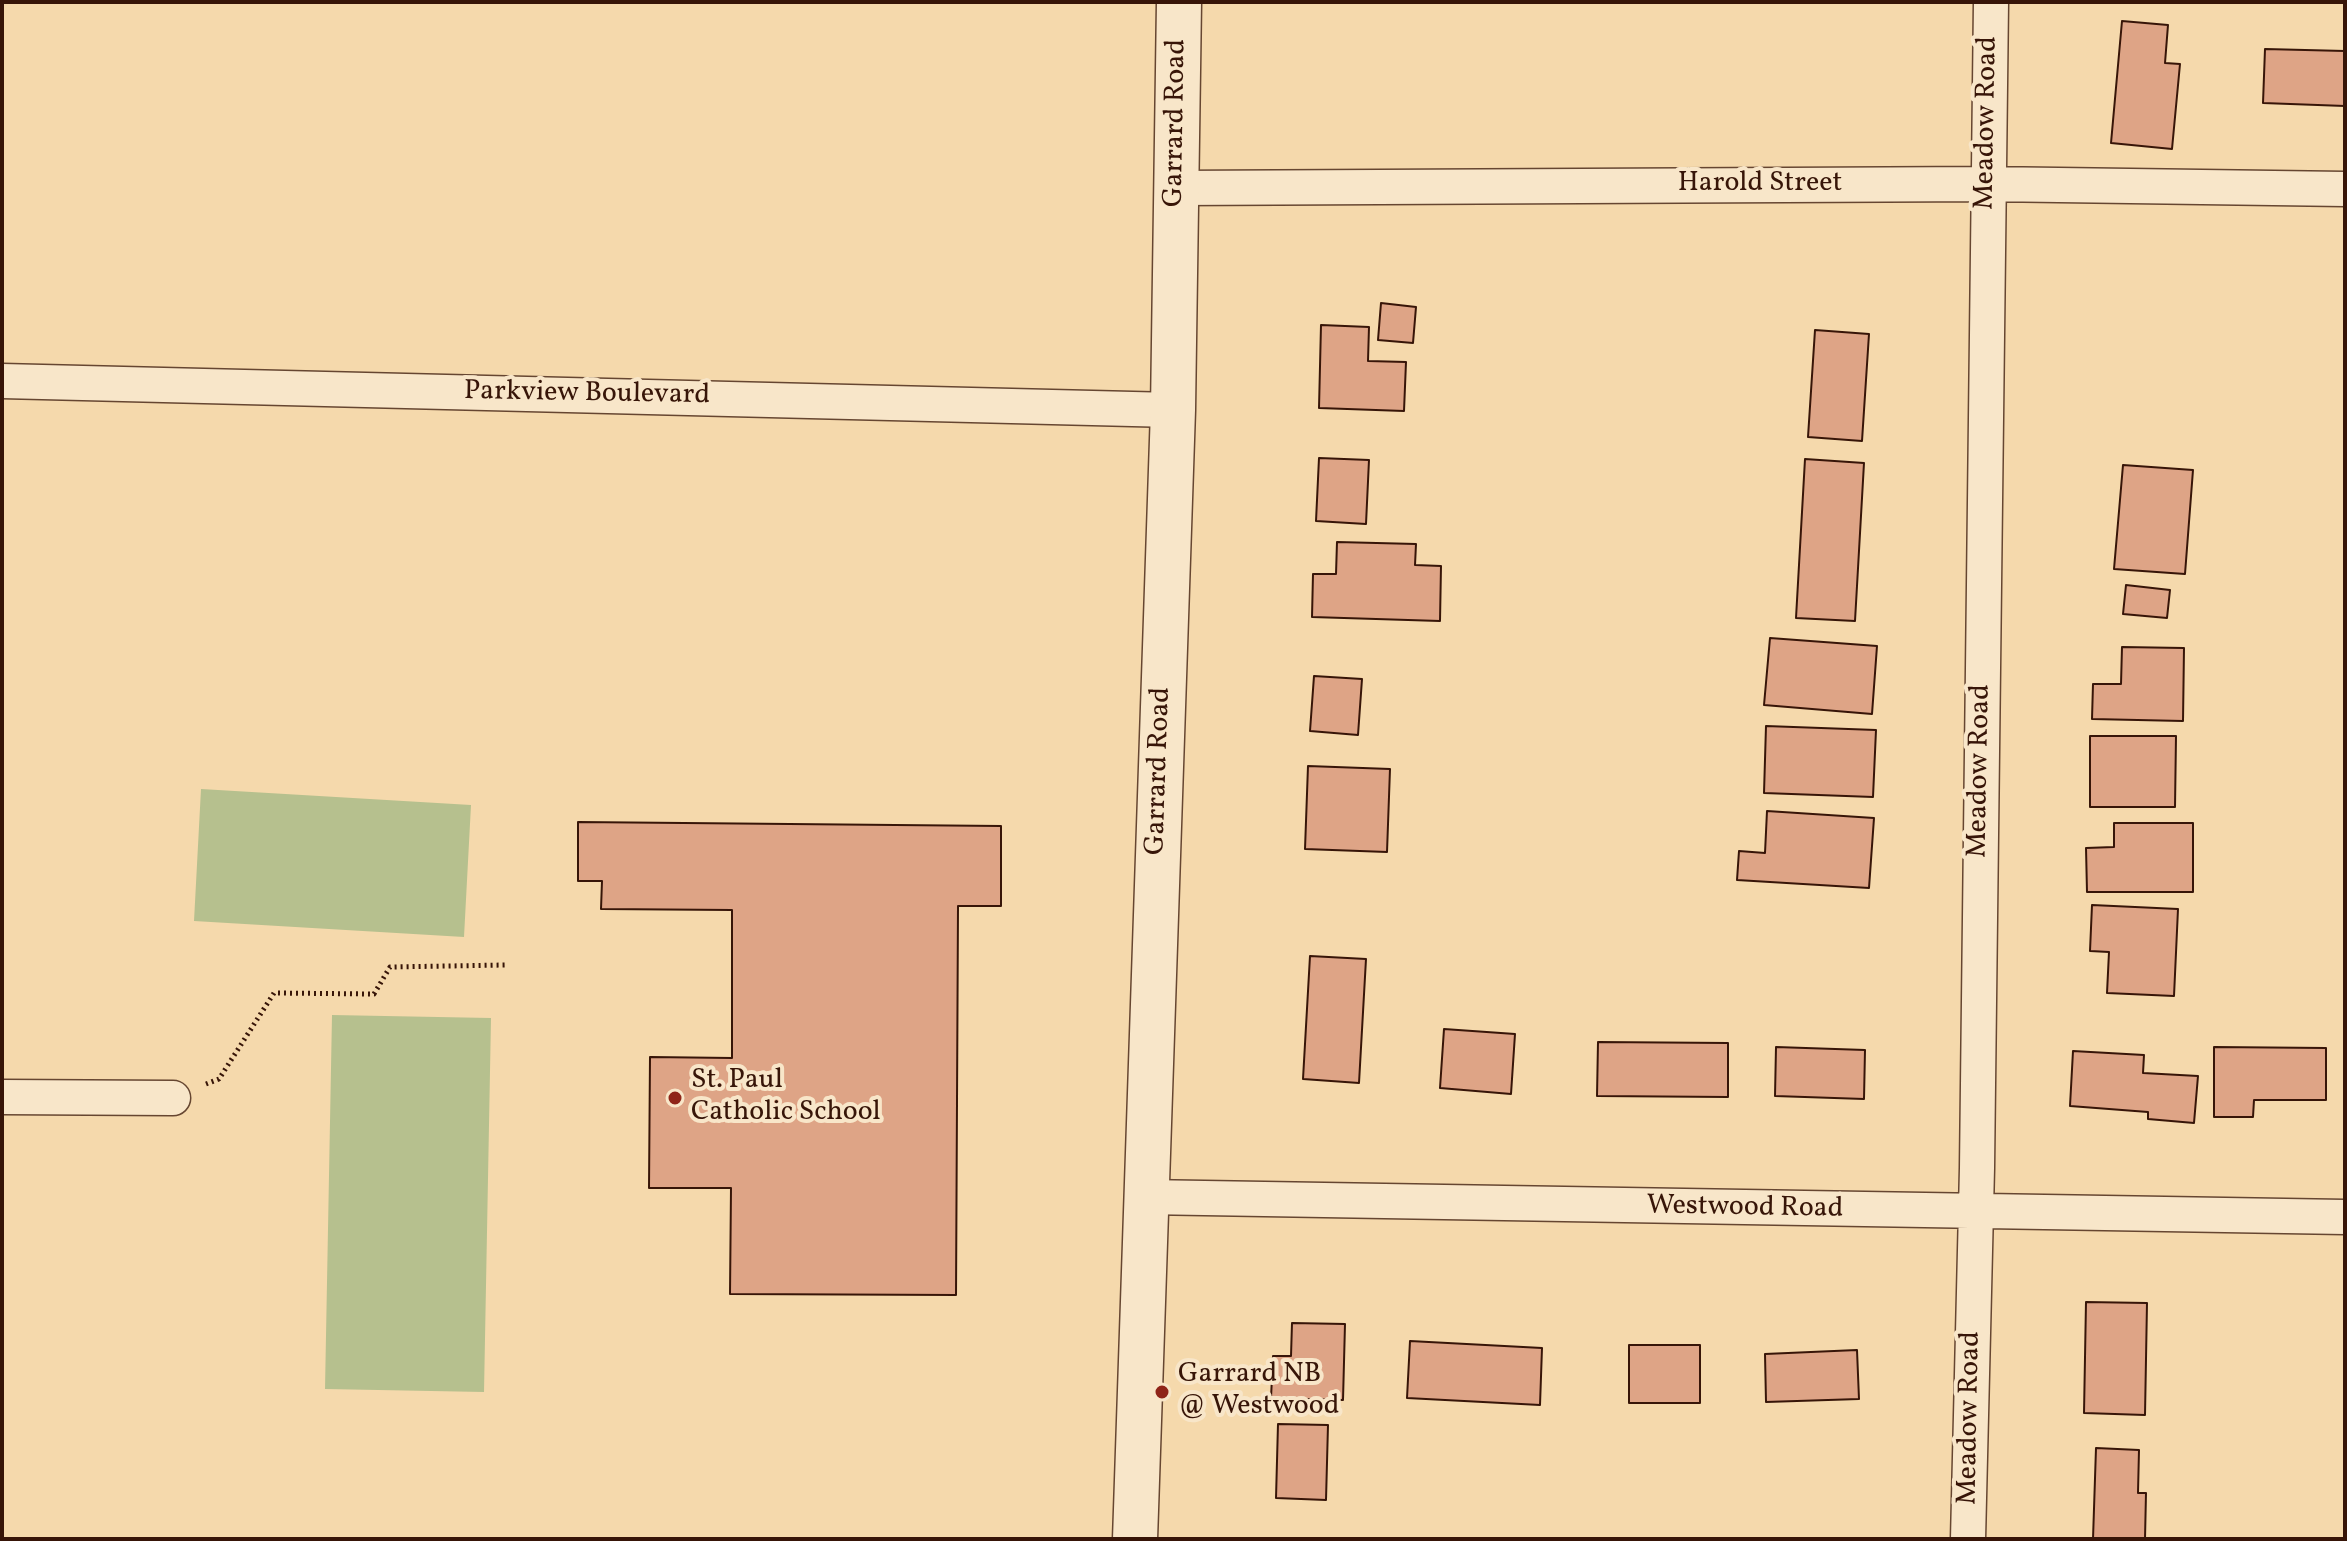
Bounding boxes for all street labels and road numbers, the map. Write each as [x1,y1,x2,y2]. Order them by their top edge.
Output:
street label: Meadow Road [1970,36,2006,210]
street label: Garrard Road [1159,39,1195,207]
street label: Harold Street [1678,168,1842,202]
street label: Parkview Boulevard [464,376,710,414]
street label: Meadow Road [1963,684,1999,858]
street label: Garrard Road [1140,686,1180,856]
street label: Westwood Road [1646,1190,1844,1228]
street label: Meadow Road [1953,1331,1989,1505]

